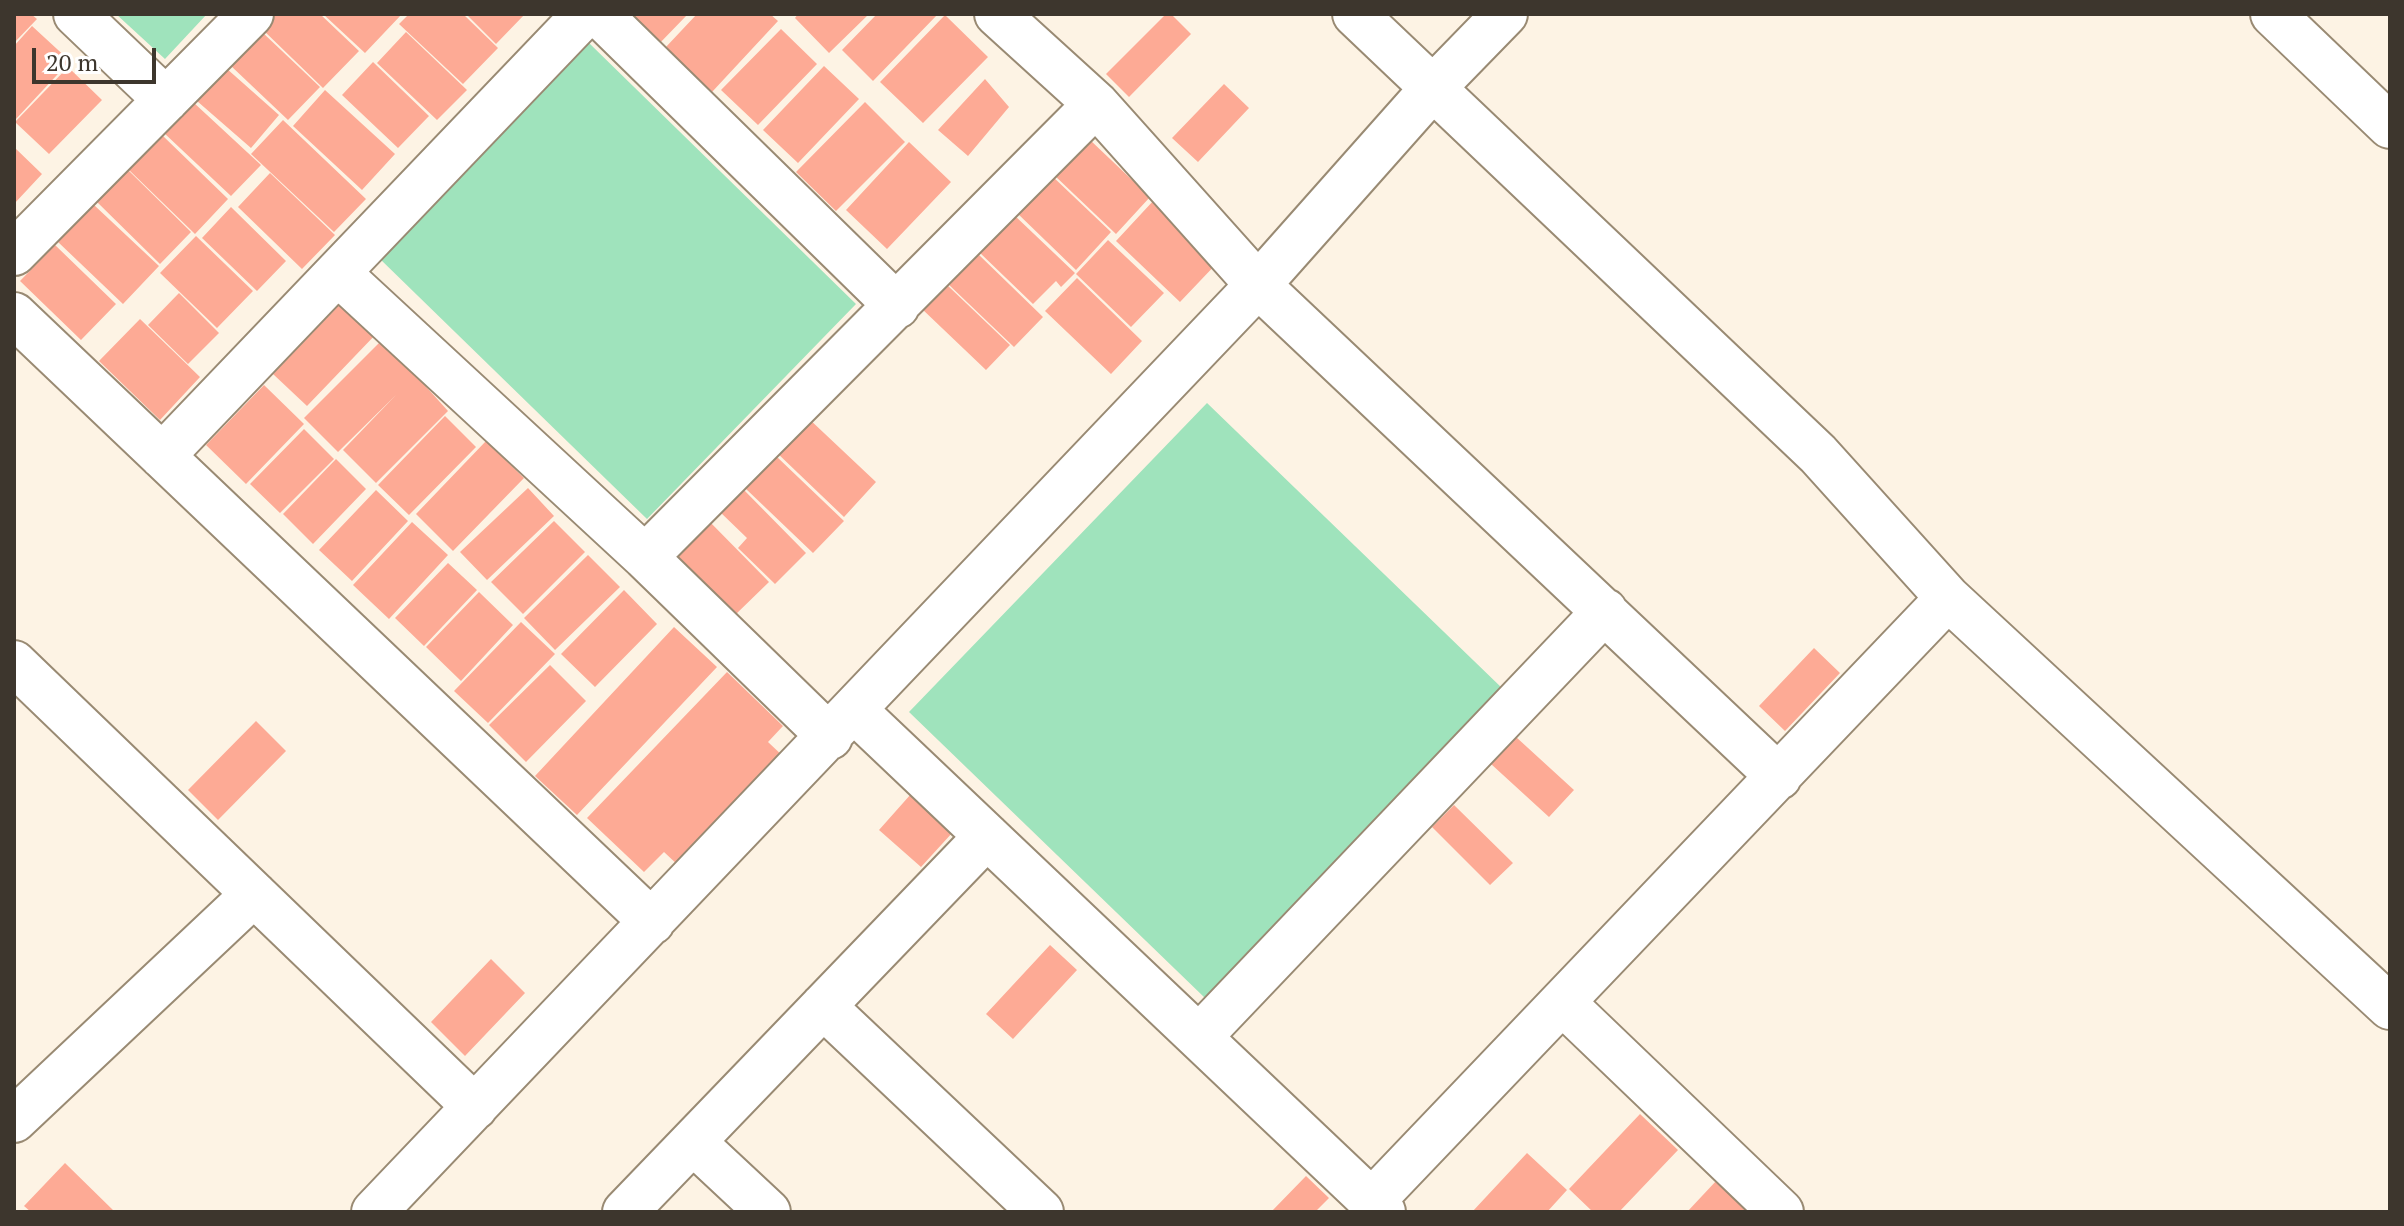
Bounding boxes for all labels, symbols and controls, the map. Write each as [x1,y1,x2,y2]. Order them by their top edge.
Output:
scale bar [36,32,160,82]
text: 20 m [46,46,98,78]

